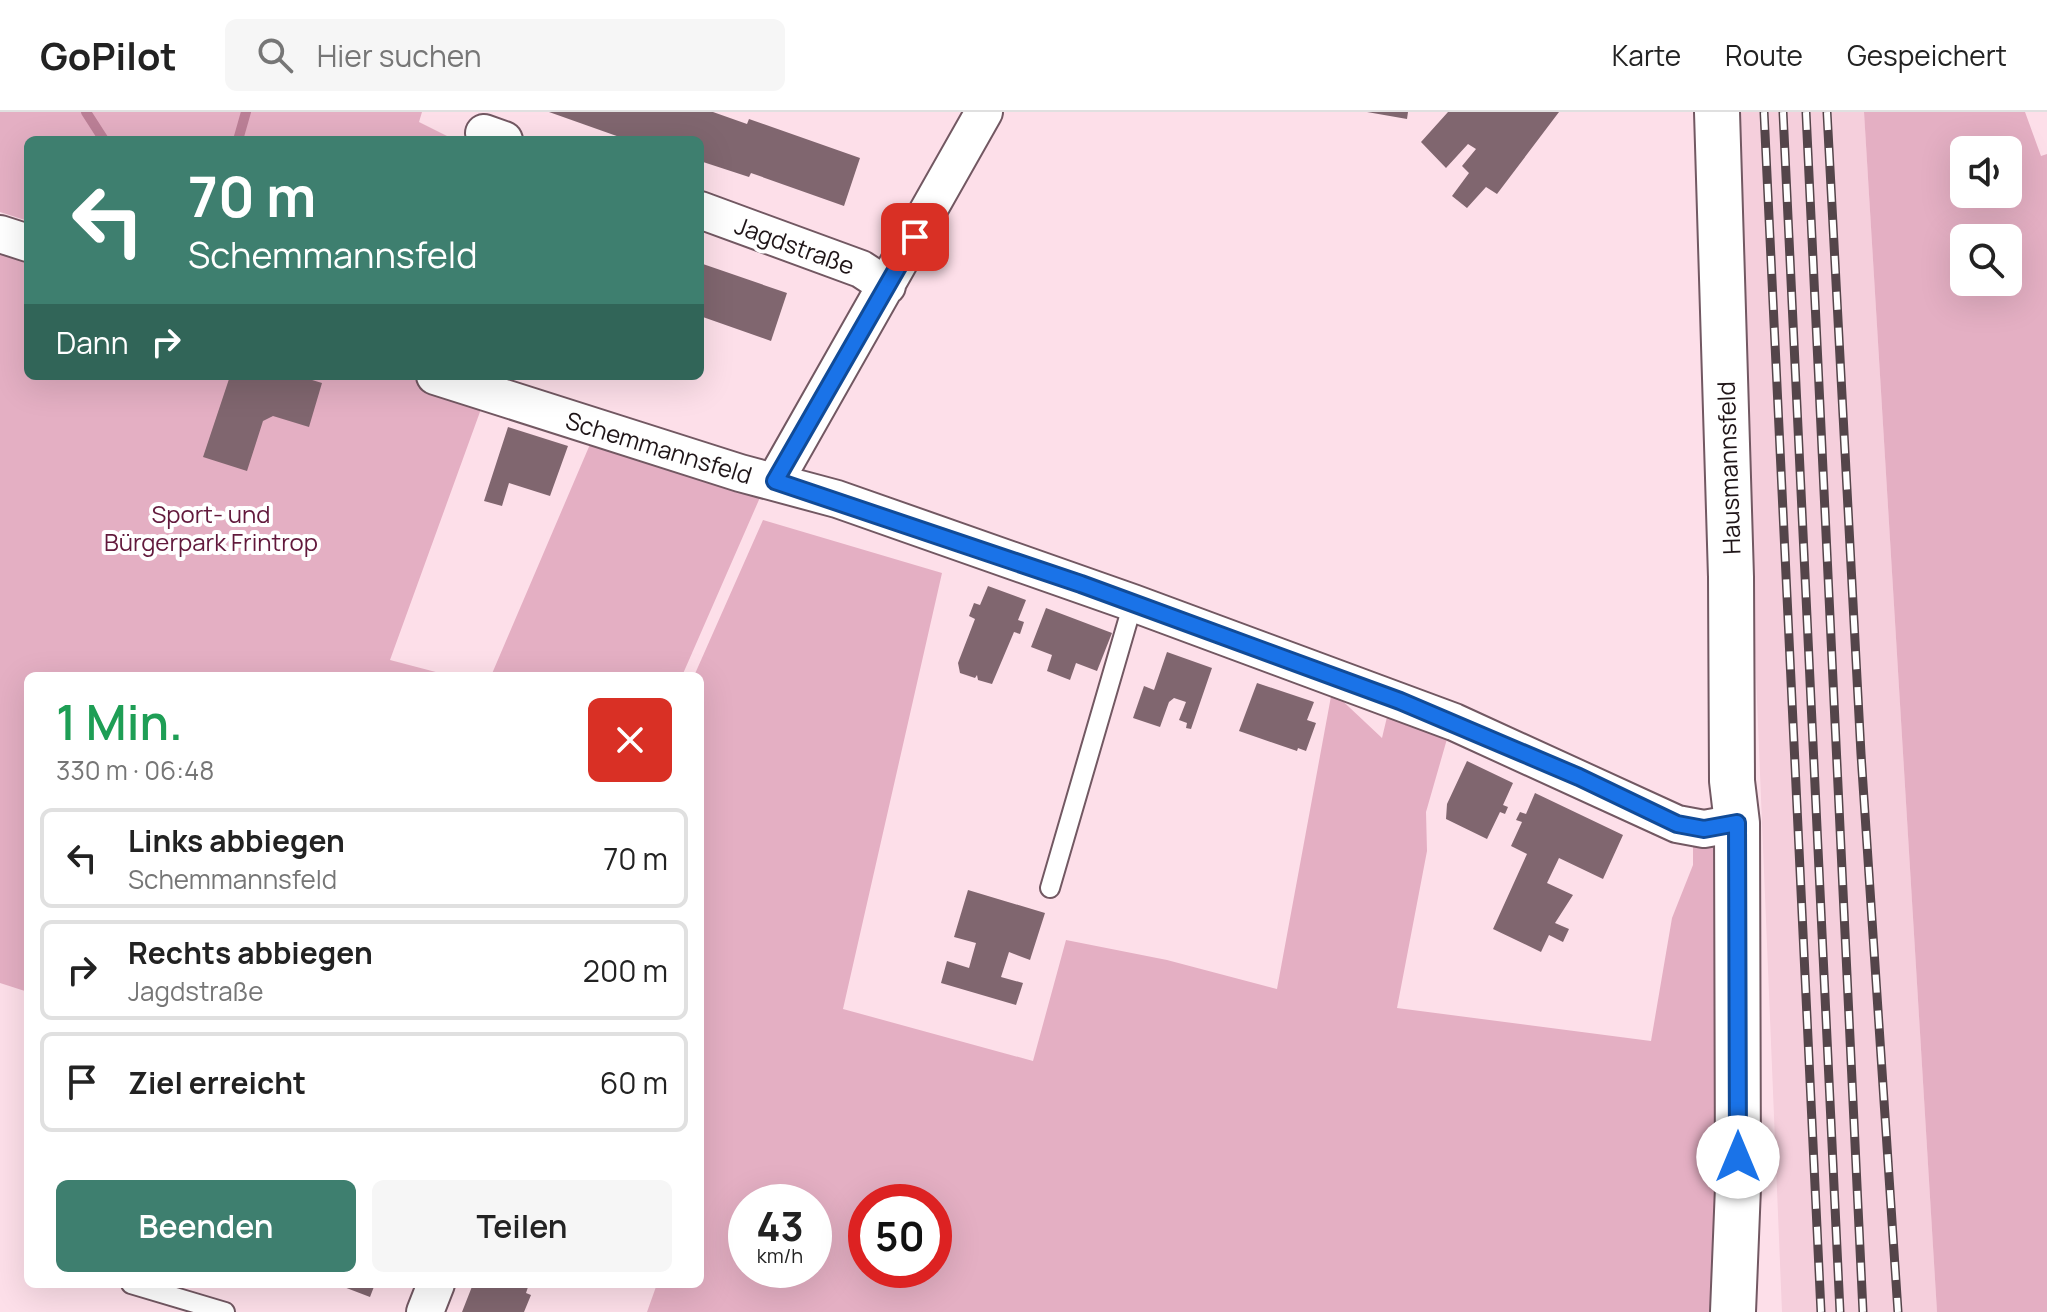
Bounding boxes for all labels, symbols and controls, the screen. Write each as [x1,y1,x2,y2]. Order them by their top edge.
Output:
search box [225,19,785,91]
text: GoPilot [40,29,177,81]
icon: search [253,33,297,77]
text: Hier suchen [317,35,482,76]
text: Karte [1612,36,1681,74]
text: Route [1725,36,1803,74]
text: Gespeichert [1847,36,2007,74]
map controls [1950,136,2022,296]
button: sound [1950,136,2022,208]
text: 70 m [188,157,316,234]
icon: left [56,168,160,272]
pin [881,203,949,271]
street label: Jagdstraße [731,208,859,282]
icon: arrive [893,215,937,259]
button: search [1950,224,2022,296]
text: Schemmannsfeld [188,230,478,279]
icon: right [144,320,188,364]
text: Dann [56,322,128,363]
street label: Hausmannsfeld [1708,381,1748,555]
street label: Schemmannsfeld [562,403,756,491]
park label: Sport- und Bürgerpark Frintrop [104,497,318,558]
text: 1 Min. [56,689,183,754]
button: close [588,698,672,782]
text: 330 m · 06:48 [56,752,214,788]
text: Links abbiegen [128,820,345,861]
icon: left [60,836,104,880]
text: 70 m [603,838,668,879]
text: Schemmannsfeld [128,861,337,897]
text: Rechts abbiegen [128,932,373,973]
icon: right [60,948,104,992]
text: 200 m [583,950,668,991]
text: Jagdstraße [128,973,263,1009]
icon: arrive [60,1060,104,1104]
text: Ziel erreicht [128,1062,306,1103]
text: 60 m [600,1062,668,1103]
position arrow [1696,1115,1780,1199]
button: Beenden [56,1180,356,1272]
button: Teilen [372,1180,672,1272]
speed limit sign: 50 [848,1184,952,1288]
text: 43 [756,1198,804,1253]
text: km/h [757,1242,803,1269]

